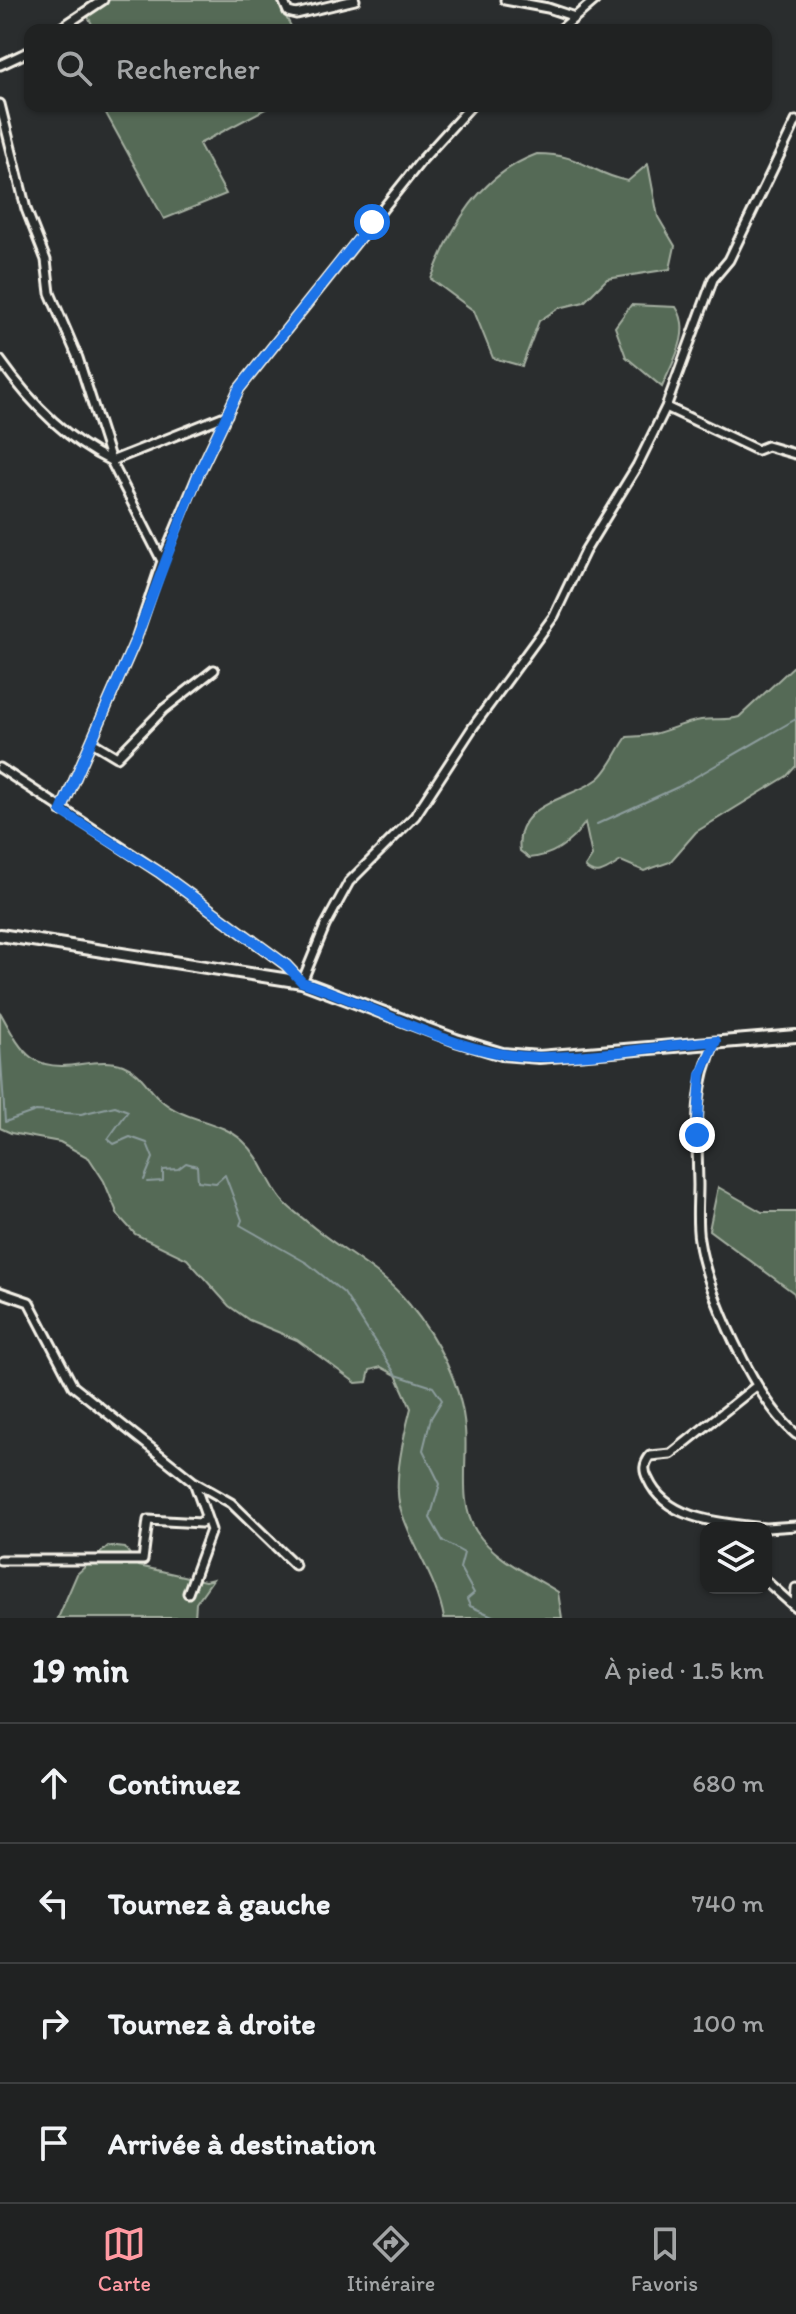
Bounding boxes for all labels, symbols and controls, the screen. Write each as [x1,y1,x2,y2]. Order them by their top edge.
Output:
search box [24,24,772,112]
icon: search [52,46,96,90]
text: Rechercher [116,50,260,87]
route start [354,204,390,240]
route end [679,1117,715,1153]
map controls [700,1522,772,1594]
button: layers [700,1522,772,1594]
text: 19 min [32,1650,129,1691]
text: À pied · 1.5 km [605,1654,764,1686]
icon: ahead [32,1761,76,1805]
text: Continuez [108,1765,240,1802]
text: 680 m [692,1767,764,1799]
icon: left [32,1881,76,1925]
text: Tournez à gauche [108,1885,330,1922]
text: 740 m [692,1887,764,1919]
icon: right [32,2001,76,2045]
text: Tournez à droite [108,2005,316,2042]
text: 100 m [692,2007,764,2039]
icon: arrive [32,2121,76,2165]
text: Arrivée à destination [108,2125,376,2162]
tab: Carte [98,2222,151,2297]
tab: Itinéraire [347,2222,435,2297]
tab: Favoris [631,2222,698,2297]

